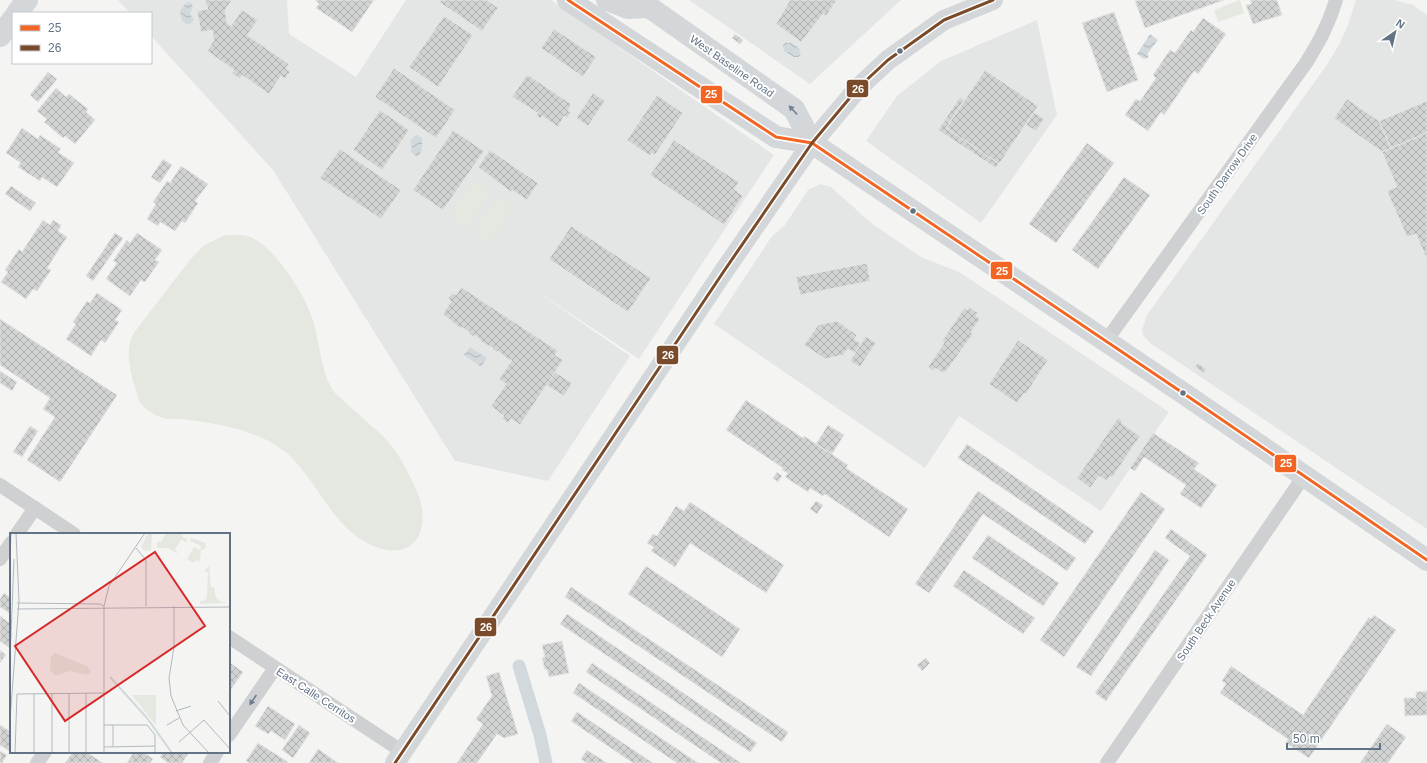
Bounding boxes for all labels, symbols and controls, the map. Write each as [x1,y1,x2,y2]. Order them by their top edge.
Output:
legend [12,12,152,64]
north arrow [1375,12,1415,52]
text: N [1394,17,1407,31]
text: 25 [48,21,62,35]
street label: West Baseline Road [688,33,776,99]
text: 26 [48,41,62,55]
unlabelled marker [895,46,905,56]
line badge: 26 [846,79,869,98]
text: 26 [852,83,864,95]
line badge: 25 [700,85,723,104]
text: 25 [705,88,717,100]
one-way arrow [788,105,797,115]
street label: South Darrow Drive [1195,131,1259,217]
unlabelled marker [908,206,918,216]
line badge: 25 [990,261,1013,280]
text: 25 [996,265,1008,277]
line badge: 26 [656,345,679,365]
text: 26 [662,349,674,361]
unlabelled marker [1178,388,1188,398]
line badge: 25 [1274,454,1297,473]
text: 25 [1280,457,1292,469]
inset map [10,533,230,753]
street label: South Beck Avenue [1174,577,1238,663]
line badge: 26 [474,617,497,637]
text: 26 [480,621,492,633]
street label: East Calle Cerritos [274,665,358,725]
one-way arrow [249,695,257,705]
scale bar [1287,725,1380,751]
text: 50 m [1293,732,1320,746]

